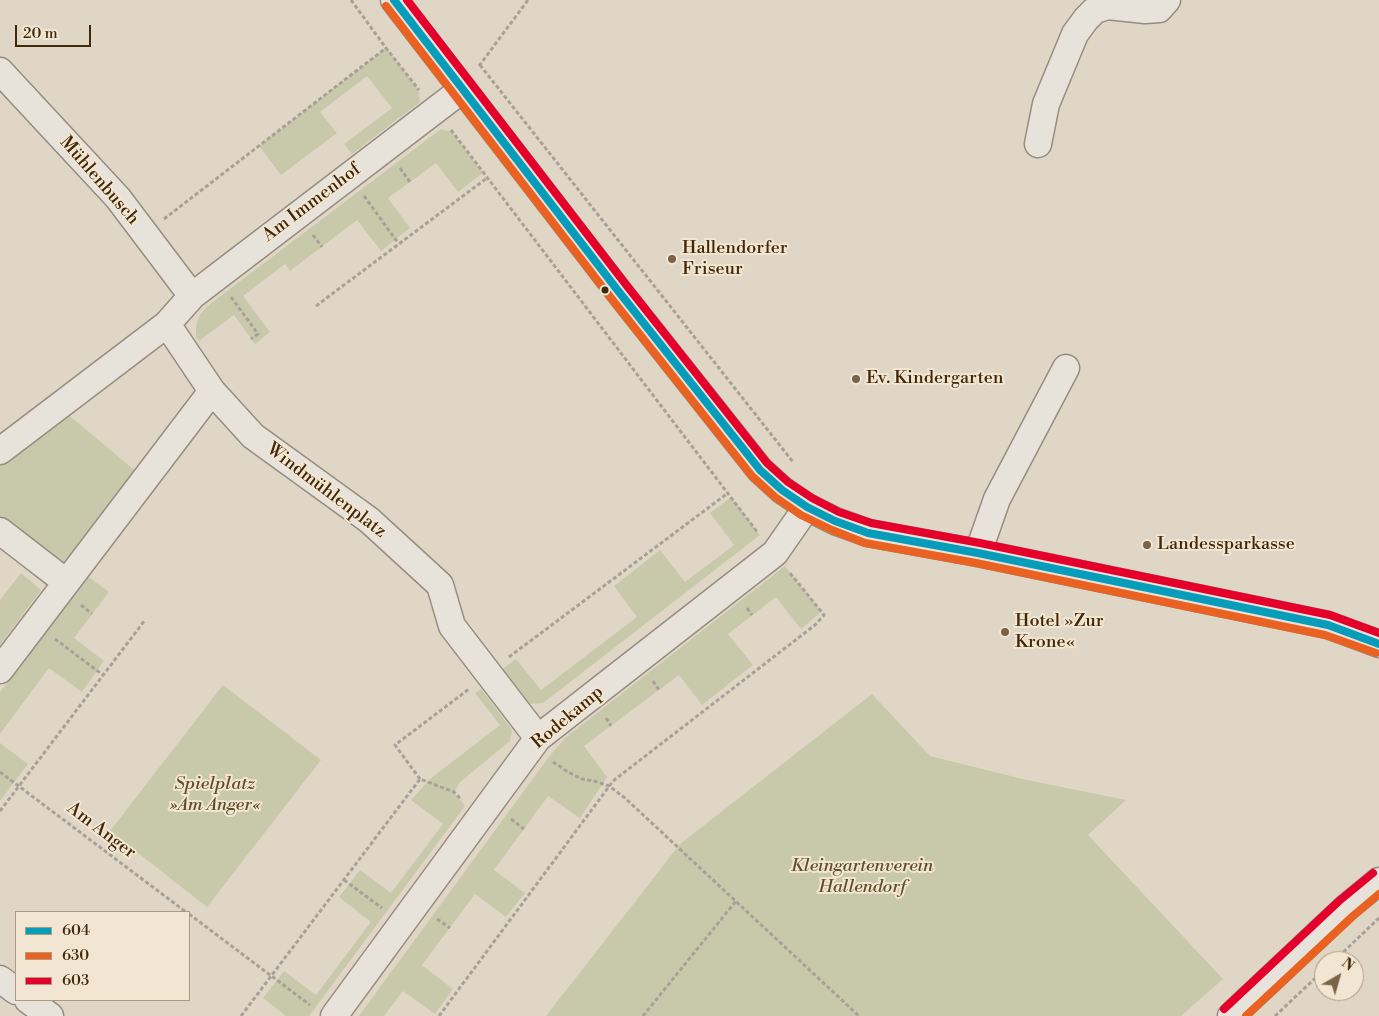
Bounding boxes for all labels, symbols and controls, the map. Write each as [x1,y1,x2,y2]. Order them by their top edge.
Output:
scale bar [18,15,94,47]
text: 20 m [23,24,58,43]
street label: Mühlenbusch [55,132,143,230]
street label: Am Immenhof [259,159,365,247]
place label: Hallendorfer Friseur [682,238,788,280]
marker: Hallendorfer Friseur [666,253,678,265]
unlabelled marker [600,285,610,295]
place label: Ev. Kindergarten [866,368,1003,390]
marker: Ev. Kindergarten [850,373,862,385]
street label: Windmühlenplatz [262,439,390,543]
place label: Landessparkasse [1157,534,1295,556]
marker: Landessparkasse [1141,539,1153,551]
place label: Hotel »Zur Krone« [1015,611,1103,654]
marker: Hotel »Zur Krone« [999,626,1011,638]
street label: Rodekamp [528,682,608,754]
park label: Spielplatz »Am Anger« [169,774,261,816]
street label: Am Anger [62,798,140,864]
park label: Kleingartenverein Hallendorf [791,856,933,899]
legend [15,911,190,1001]
text: 604 [62,921,90,940]
text: 630 [62,946,89,965]
north arrow [1314,951,1364,1001]
text: N [1338,954,1358,975]
text: 603 [62,971,89,990]

